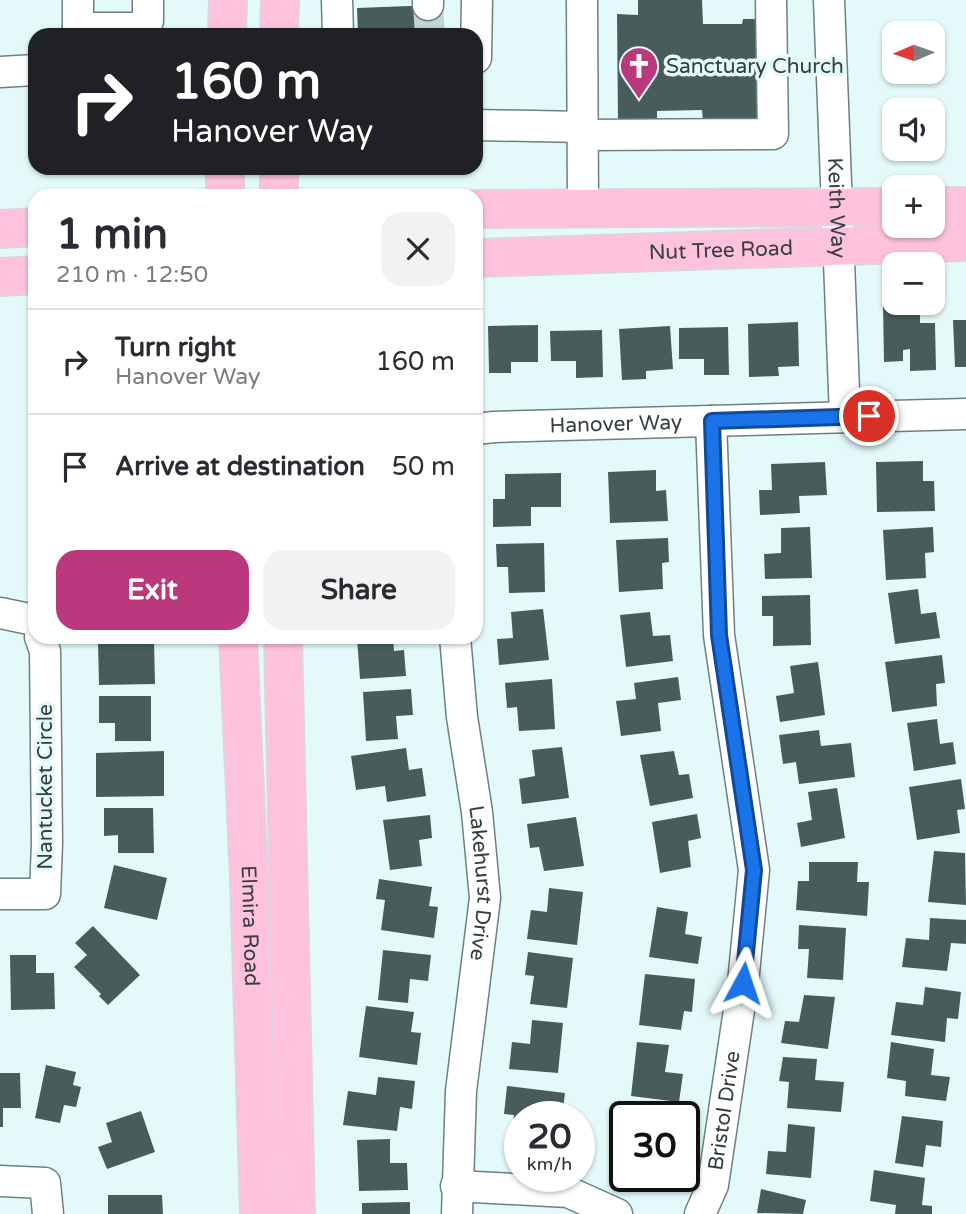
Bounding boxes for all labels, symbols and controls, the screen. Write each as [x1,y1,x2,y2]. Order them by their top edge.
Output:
north arrow [882,21,945,84]
map controls [882,21,945,315]
church icon: Sanctuary Church [618,45,660,100]
text: 160 m [171,53,321,112]
place label: Sanctuary Church [666,54,844,79]
icon: right [56,56,147,147]
button: sound [882,98,945,161]
text: Hanover Way [171,113,373,151]
street label: Keith Way [822,157,851,259]
button: + [882,175,945,238]
text: 1 min [56,209,168,260]
button: close [381,212,455,286]
street label: Nut Tree Road [648,236,793,265]
button: − [882,252,945,315]
text: 210 m · 12:50 [56,261,208,289]
text: Turn right [115,332,236,363]
icon: right [56,343,94,381]
text: 160 m [375,346,455,377]
text: Hanover Way [115,363,260,391]
pin [839,386,899,446]
icon: arrive [850,397,888,435]
street label: Hanover Way [549,410,683,438]
icon: arrive [56,448,94,486]
text: Arrive at destination [115,451,365,482]
text: 50 m [392,451,455,482]
button: Exit [56,550,249,630]
button: Share [263,550,455,630]
street label: Nantucket Circle [33,704,58,870]
street label: Lakehurst Drive [463,804,497,962]
street label: Elmira Road [235,865,264,987]
position arrow [706,946,780,1020]
street label: Bristol Drive [703,1049,746,1172]
speed limit sign: 30 [609,1101,700,1192]
text: 20 [528,1116,571,1158]
text: km/h [527,1153,572,1175]

